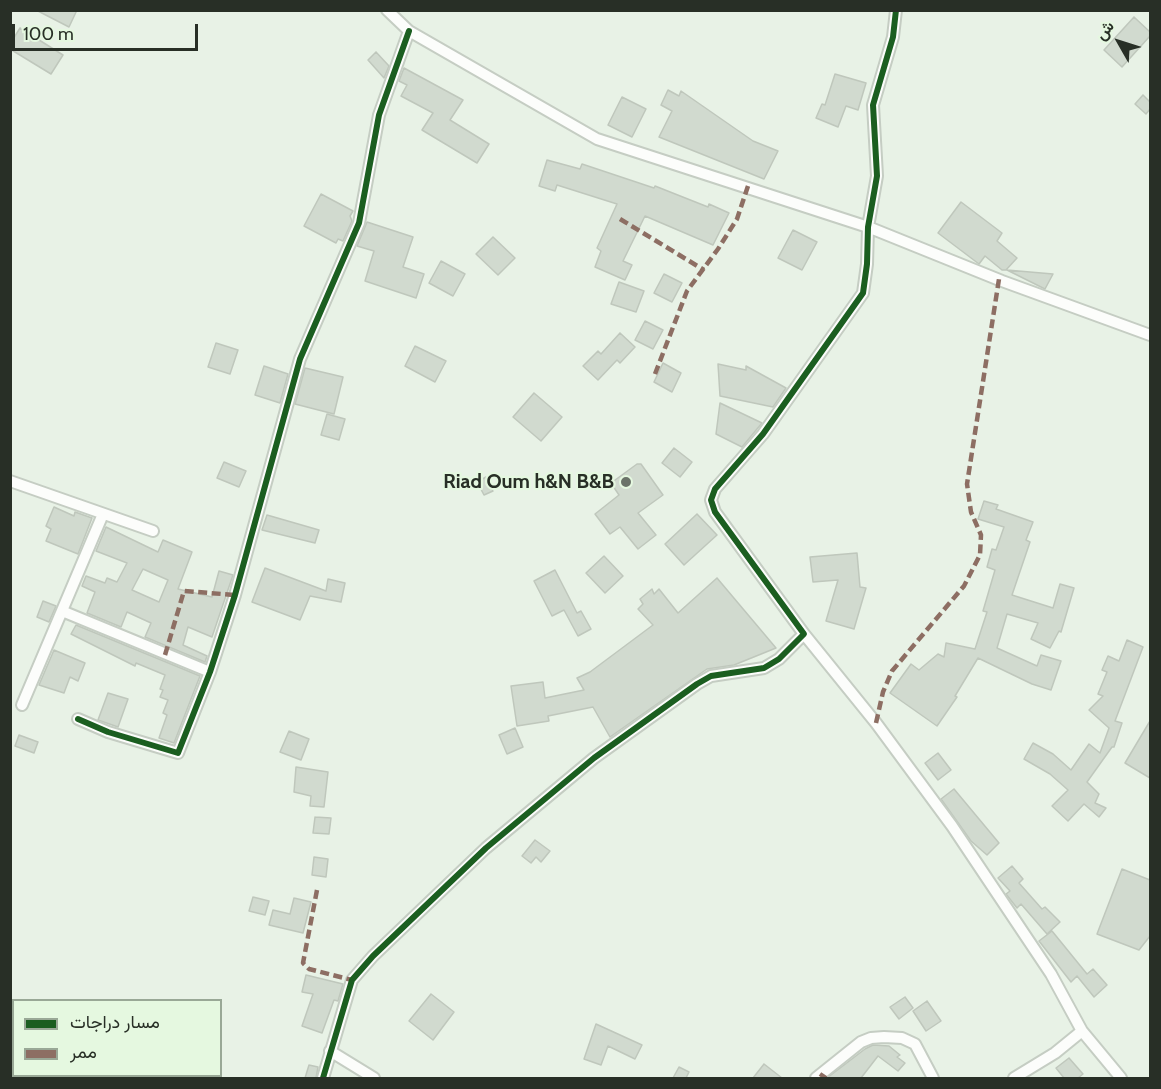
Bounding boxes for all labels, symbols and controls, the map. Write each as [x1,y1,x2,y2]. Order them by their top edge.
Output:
scale bar [15,12,201,50]
north arrow [1089,12,1149,72]
text: ش [1091,17,1118,44]
text: 100 m [23,23,74,45]
place label: Riad Oum h&N B&B [443,470,614,494]
marker: Riad Oum h&N B&B [619,475,633,489]
legend [12,999,222,1077]
text: مسار دراجات [70,1011,160,1033]
text: ممر [70,1041,97,1063]

